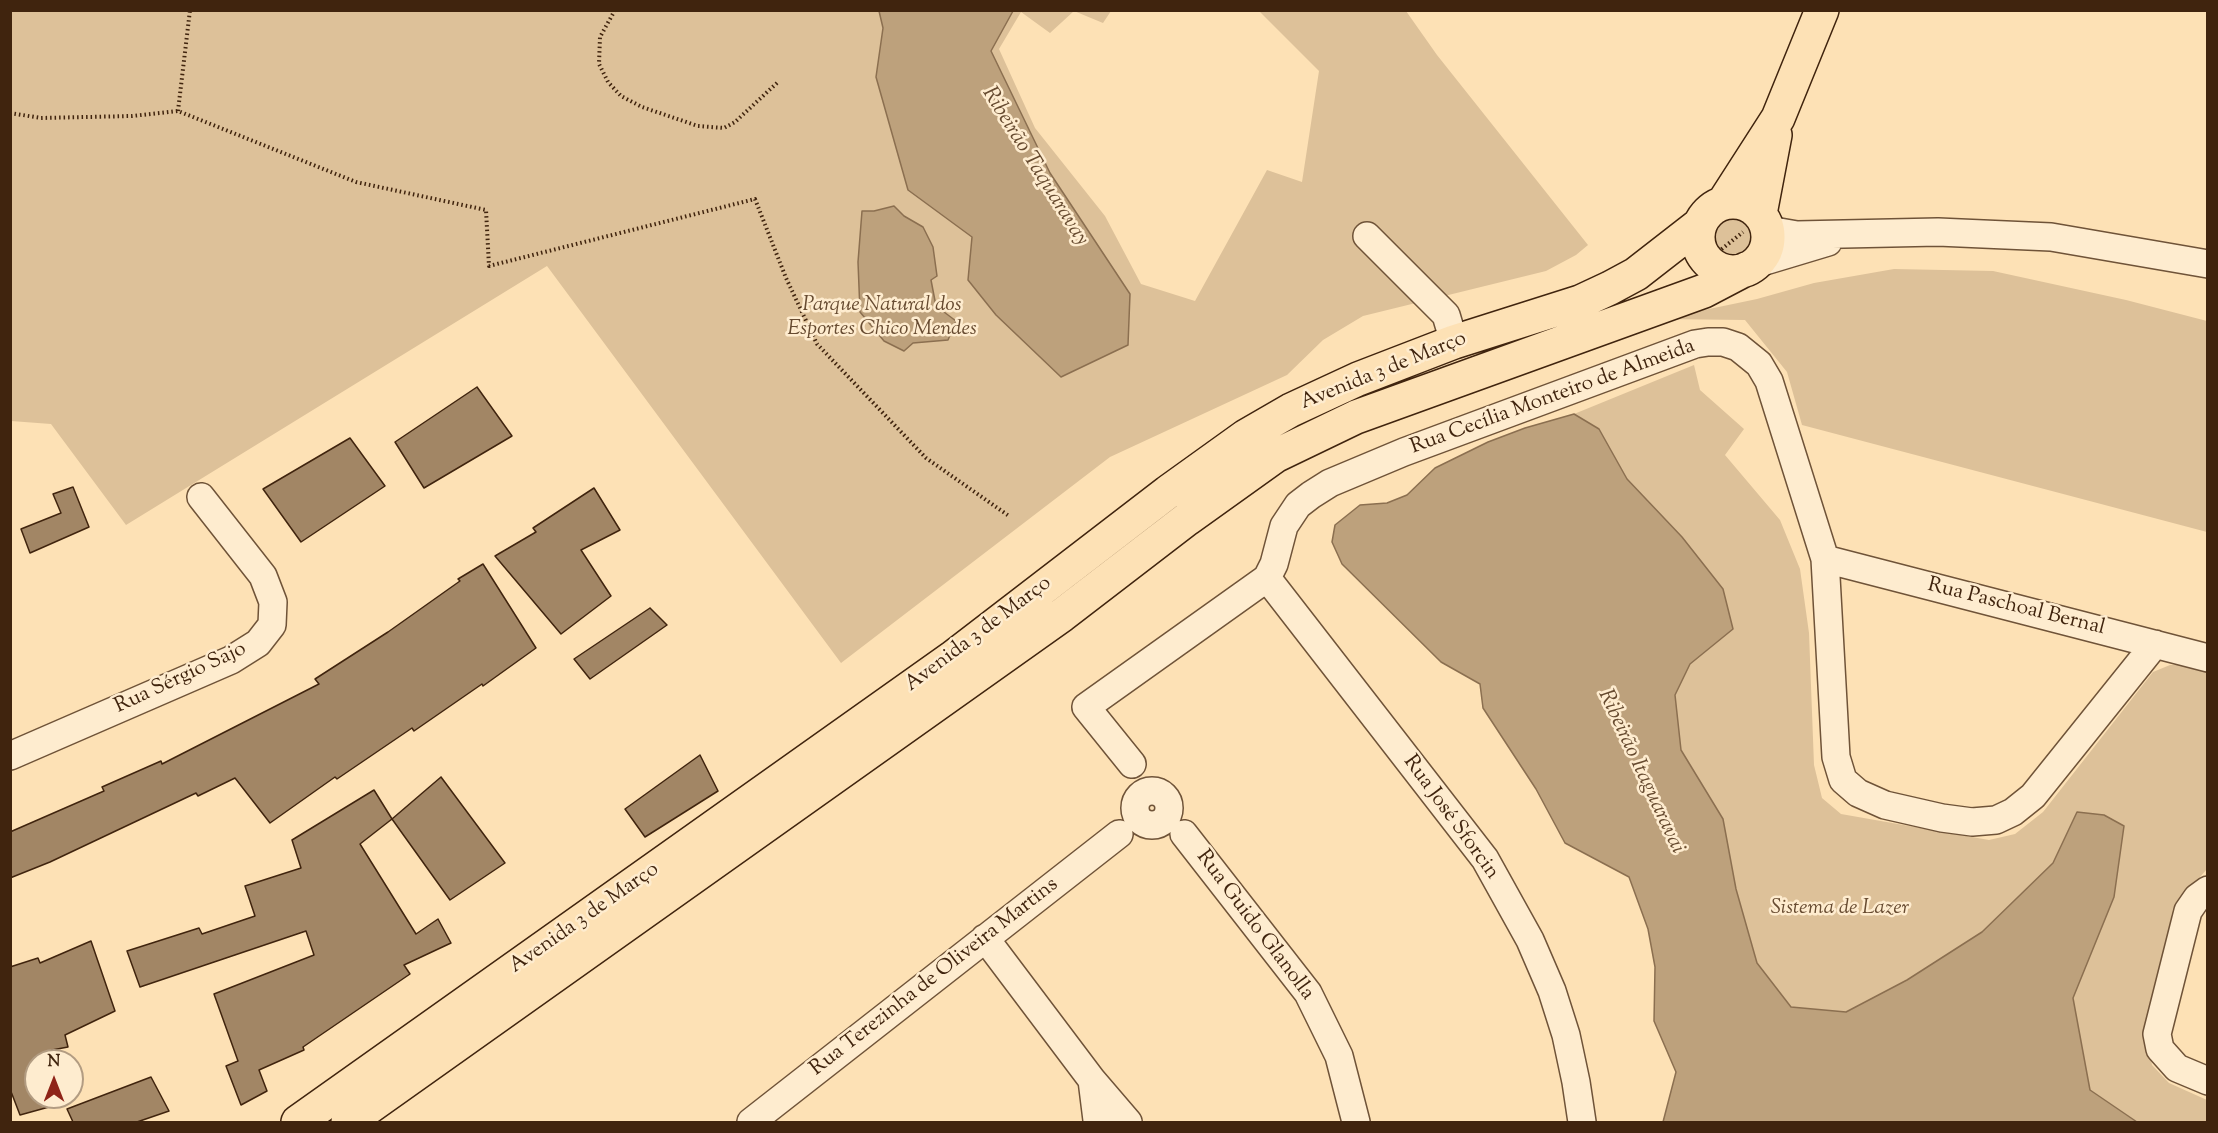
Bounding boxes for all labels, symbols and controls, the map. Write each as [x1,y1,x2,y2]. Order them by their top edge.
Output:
water label: Ribeirão Taquaravay [975,83,1093,251]
park label: Parque Natural dos Esportes Chico Mendes [787,293,977,343]
street label: Avenida 3 de Março [1297,327,1471,417]
street label: Rua Cecília Monteiro de Almeida [1407,335,1699,461]
street label: Avenida 3 de Março [901,572,1057,698]
street label: Rua Paschoal Bernal [1925,574,2107,642]
street label: Rua Sérgio Sajo [111,638,251,720]
water label: Ribeirão Itaguaravai [1590,686,1690,858]
street label: Rua José Sforcin [1396,751,1504,885]
street label: Rua Guido Glanolla [1189,846,1319,1006]
street label: Avenida 3 de Março [505,858,665,980]
street label: Rua Terezinha de Oliveira Martins [806,873,1064,1083]
park label: Sistema de Lazer [1771,896,1909,922]
north arrow [24,1049,84,1109]
text: N [48,1051,60,1074]

